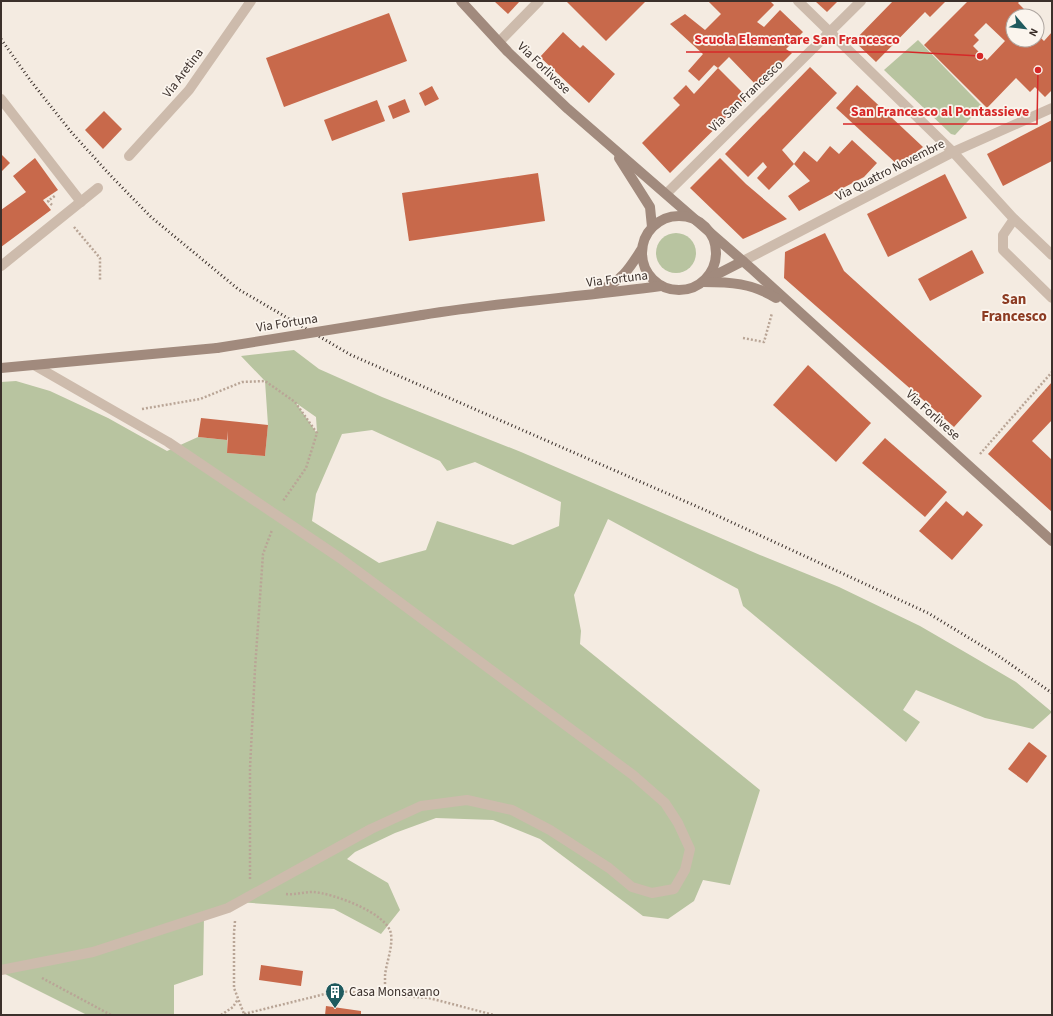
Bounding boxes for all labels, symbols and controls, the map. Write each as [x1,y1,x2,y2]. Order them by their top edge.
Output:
north arrow [1005,8,1045,48]
callout: Scuola Elementare San Francesco [686,26,908,52]
text: N [1025,26,1042,39]
text: Scuola Elementare San Francesco [694,30,900,50]
street label: Via Forlivese [513,38,575,98]
street label: Via Aretina [158,44,208,102]
street label: Via San Francesco [705,56,787,136]
callout: San Francesco al Pontassieve [843,98,1037,124]
text: San Francesco al Pontassieve [851,102,1029,122]
street label: Via Quattro Novembre [832,135,948,205]
street label: Via Fortuna [585,266,649,292]
district label: San Francesco [981,289,1047,327]
street label: Via Fortuna [255,309,319,337]
street label: Via Forlivese [902,386,964,444]
building icon: Casa Monsavano [324,981,346,1009]
place label: Casa Monsavano [349,983,440,1001]

